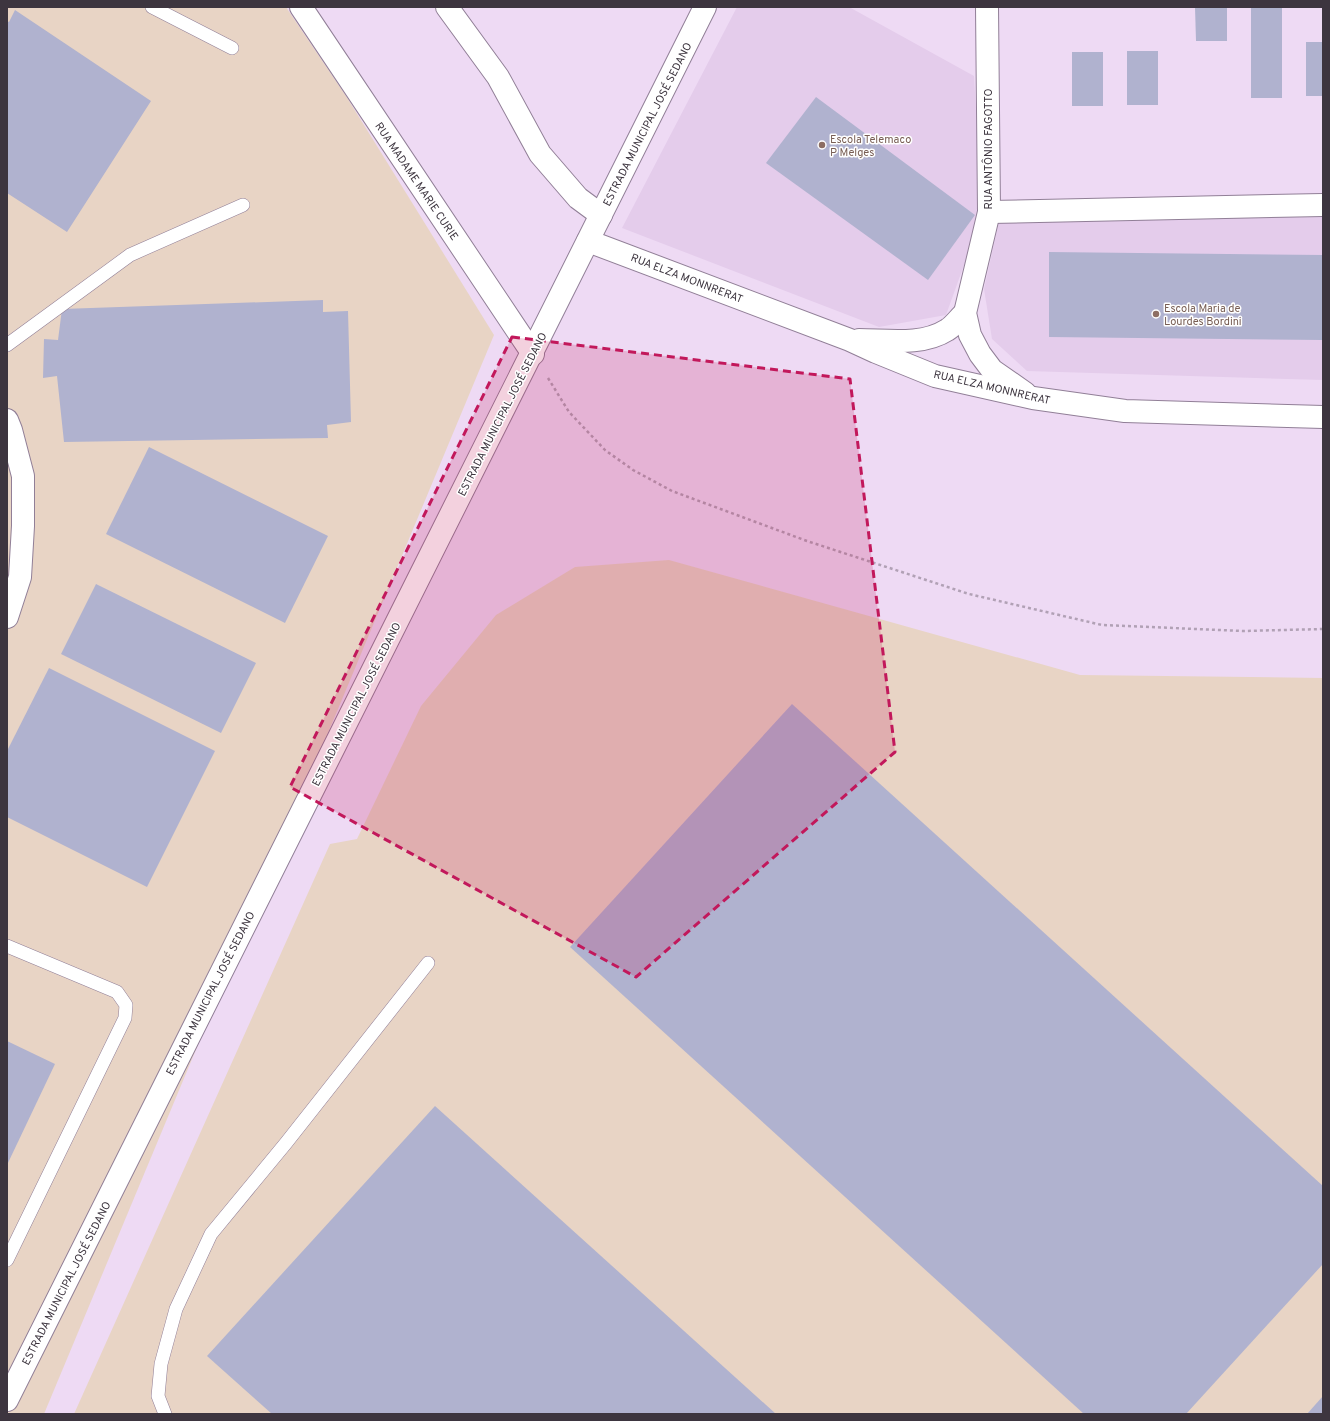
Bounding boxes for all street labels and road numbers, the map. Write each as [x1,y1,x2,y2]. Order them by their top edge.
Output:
street label: ESTRADA MUNICIPAL JOSÉ SEDANO [599,40,695,209]
street label: RUA ANTÔNIO FAGOTTO [981,88,996,210]
street label: RUA MADAME MARIE CURIE [371,120,461,243]
street label: RUA ELZA MONNRERAT [628,251,745,307]
street label: ESTRADA MUNICIPAL JOSÉ SEDANO [454,330,550,499]
street label: RUA ELZA MONNRERAT [932,368,1051,408]
street label: ESTRADA MUNICIPAL JOSÉ SEDANO [308,620,404,789]
street label: ESTRADA MUNICIPAL JOSÉ SEDANO [162,909,258,1078]
street label: ESTRADA MUNICIPAL JOSÉ SEDANO [18,1199,114,1368]

